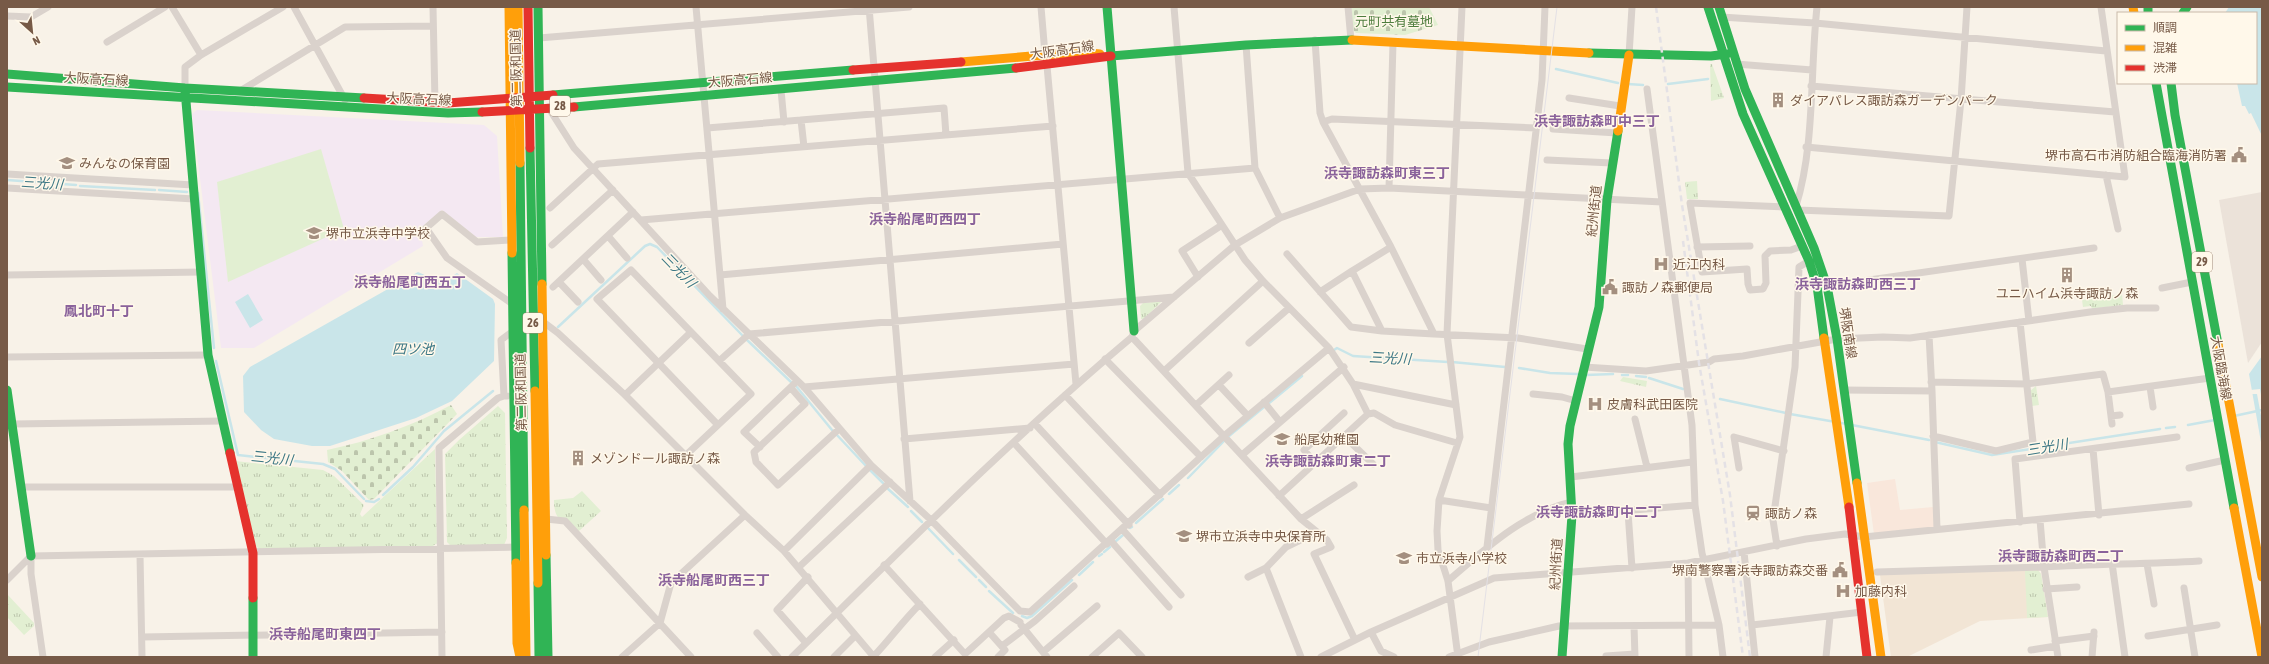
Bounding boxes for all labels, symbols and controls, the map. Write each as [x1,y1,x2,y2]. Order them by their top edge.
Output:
north arrow [12,12,52,52]
legend [2117,12,2257,84]
park label: 元町共有墓地 [1355,14,1433,29]
text: 順調 [2153,21,2177,35]
street label: 第二阪和国道 [508,29,524,107]
text: N [31,34,42,48]
street label: 大阪高石線 [1029,38,1095,62]
text: 混雑 [2153,41,2177,55]
text: 渋滞 [2153,61,2177,75]
street label: 大阪高石線 [63,70,129,88]
street label: 大阪高石線 [707,70,773,90]
street label: 大阪高石線 [386,90,452,108]
building icon: ダイアパレス諏訪森ガーデンパーク [1769,91,1787,109]
place label: ダイアパレス諏訪森ガーデンパーク [1790,93,1998,108]
road number: 28 [550,96,570,116]
district label: 浜寺諏訪森町中三丁 [1534,113,1660,129]
public building icon: 堺市高石市消防組合臨海消防署 [2230,146,2248,164]
place label: 堺市高石市消防組合臨海消防署 [2045,148,2227,163]
school or university icon: みんなの保育園 [58,154,76,172]
place label: みんなの保育園 [79,156,170,171]
district label: 浜寺諏訪森町東三丁 [1324,165,1450,181]
water label: 三光川 [20,174,66,193]
street label: 紀州街道 [1584,184,1604,238]
district label: 浜寺船尾町西四丁 [869,211,981,227]
school or university icon: 堺市立浜寺中学校 [305,224,323,242]
place label: 堺市立浜寺中学校 [326,226,430,241]
water label: 三光川 [659,249,701,292]
road number: 29 [2192,252,2212,272]
hospital icon: 近江内科 [1652,255,1670,273]
place label: 近江内科 [1673,257,1725,272]
building icon: ユニハイム浜寺諏訪ノ森 [2058,266,2076,284]
district label: 浜寺船尾町西五丁 [354,274,466,290]
district label: 浜寺諏訪森町西三丁 [1795,276,1921,292]
public building icon: 諏訪ノ森郵便局 [1601,278,1619,296]
place label: 諏訪ノ森郵便局 [1622,280,1713,295]
place label: ユニハイム浜寺諏訪ノ森 [1996,286,2138,301]
district label: 鳳北町十丁 [64,303,134,319]
street label: 堺阪南線 [1837,306,1859,360]
road number: 26 [523,313,543,333]
street label: 大阪臨海線 [2208,335,2234,401]
water label: 四ツ池 [392,341,436,357]
water label: 三光川 [1369,349,1413,367]
street label: 第二阪和国道 [513,353,529,431]
hospital icon: 皮膚科武田医院 [1586,395,1604,413]
place label: 皮膚科武田医院 [1607,397,1698,412]
school or university icon: 船尾幼稚園 [1273,430,1291,448]
place label: 船尾幼稚園 [1294,432,1359,447]
water label: 三光川 [2025,436,2071,458]
water label: 三光川 [250,448,296,468]
building icon: メゾンドール諏訪ノ森 [569,449,587,467]
place label: メゾンドール諏訪ノ森 [590,451,720,466]
district label: 浜寺諏訪森町東二丁 [1265,453,1391,469]
district label: 浜寺諏訪森町中二丁 [1536,504,1662,520]
station icon: 諏訪ノ森 [1744,504,1762,522]
place label: 諏訪ノ森 [1765,506,1817,521]
school or university icon: 堺市立浜寺中央保育所 [1175,527,1193,545]
place label: 堺市立浜寺中央保育所 [1196,529,1326,544]
street label: 紀州街道 [1547,538,1565,590]
district label: 浜寺諏訪森町西二丁 [1998,548,2124,564]
school or university icon: 市立浜寺小学校 [1395,549,1413,567]
place label: 市立浜寺小学校 [1416,551,1507,566]
public building icon: 堺南警察署浜寺諏訪森交番 [1831,561,1849,579]
place label: 堺南警察署浜寺諏訪森交番 [1672,563,1828,578]
district label: 浜寺船尾町西三丁 [658,572,770,588]
hospital icon: 加藤内科 [1834,582,1852,600]
place label: 加藤内科 [1855,584,1907,599]
district label: 浜寺船尾町東四丁 [269,626,381,642]

